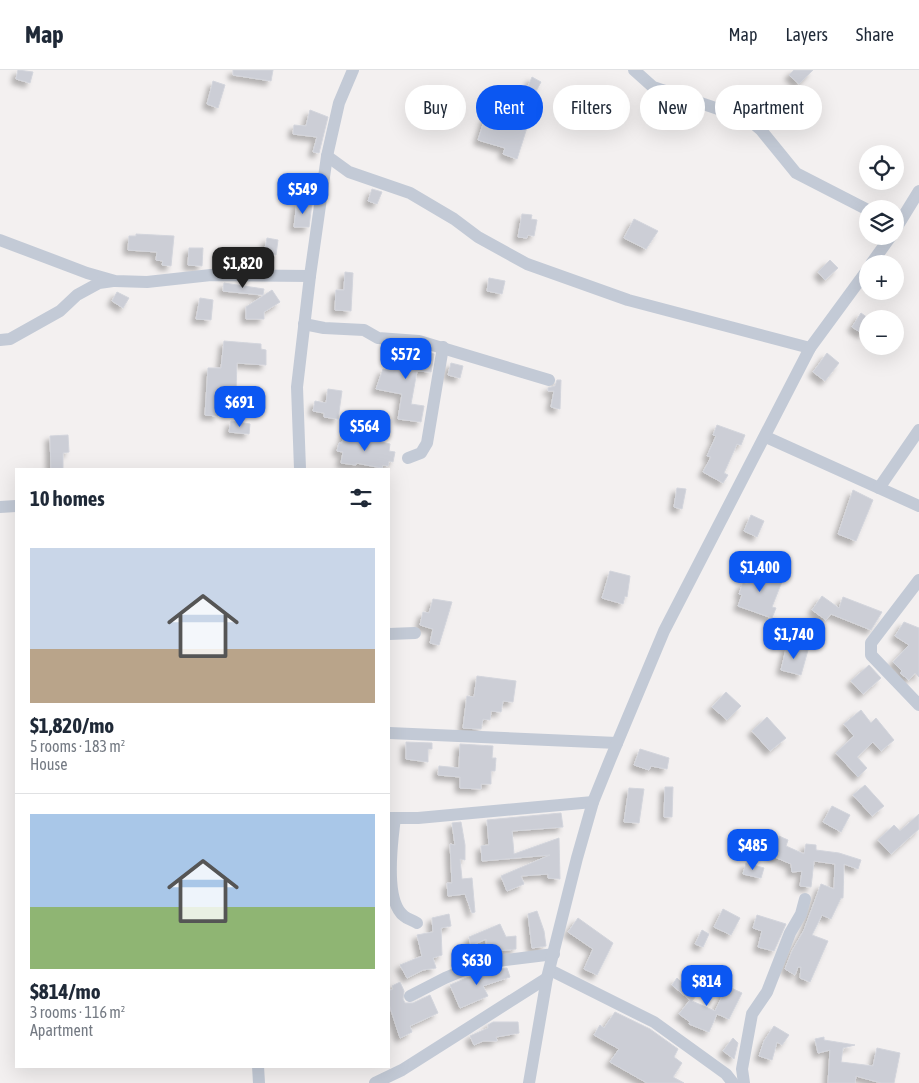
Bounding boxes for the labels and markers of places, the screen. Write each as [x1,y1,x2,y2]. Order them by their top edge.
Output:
pin: $549 [273,172,333,215]
pin: $1,820 [202,246,284,289]
pin: $572 [376,338,436,380]
pin: $691 [210,386,270,428]
pin: $564 [335,410,395,452]
pin: $1,400 [719,550,801,593]
pin: $1,740 [753,618,835,660]
pin: $485 [723,828,783,871]
pin: $630 [447,944,507,986]
pin: $814 [677,964,737,1007]

